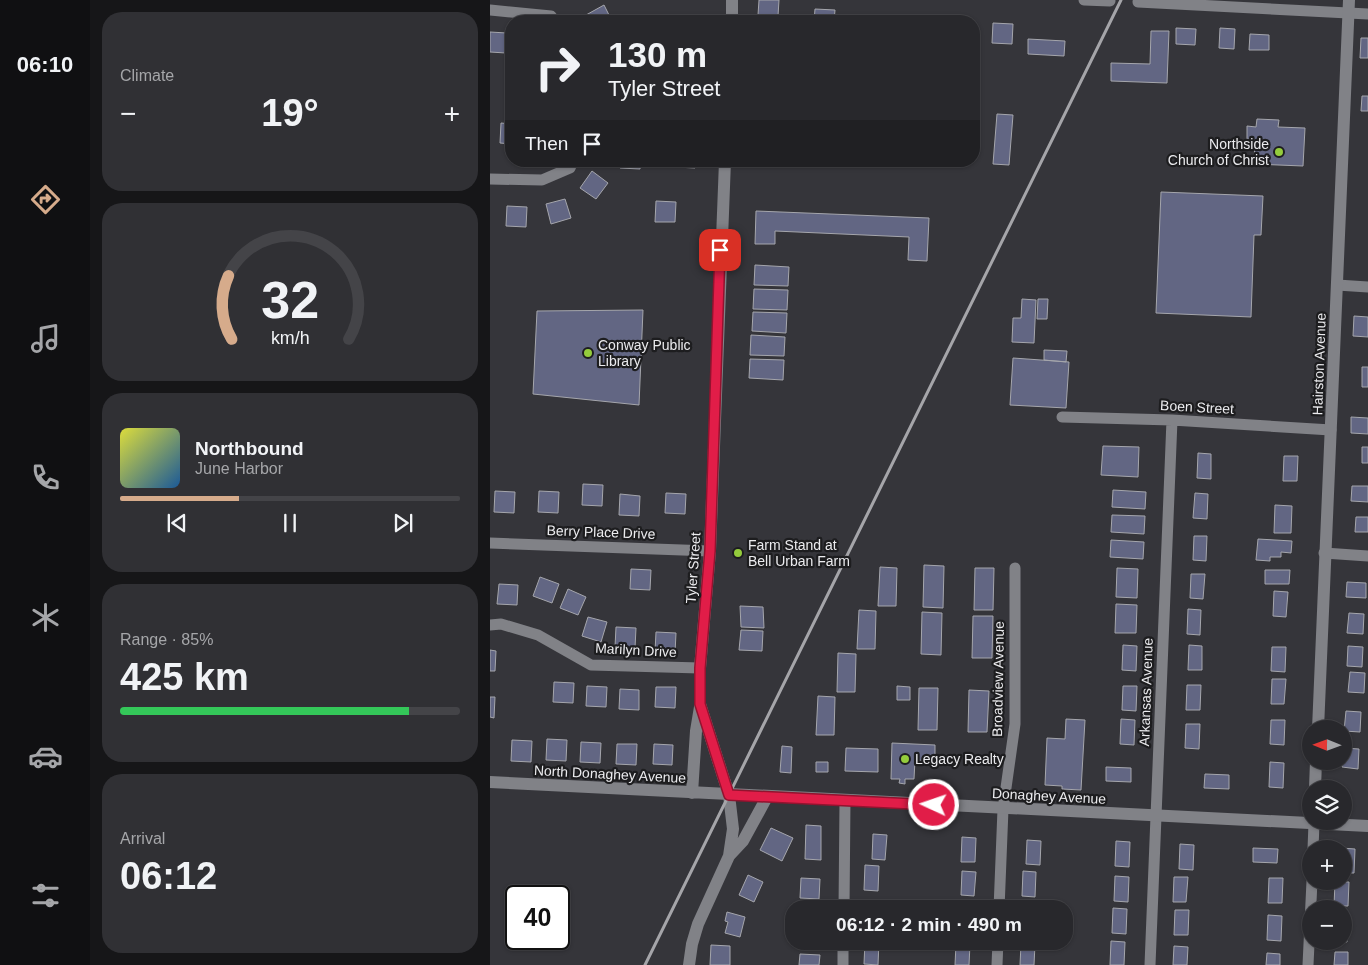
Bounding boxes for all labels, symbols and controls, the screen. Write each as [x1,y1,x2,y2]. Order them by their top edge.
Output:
icon: right [525,35,590,100]
text: 130 m [608,35,707,74]
text: 06:10 [17,52,73,77]
text: Climate [120,67,174,84]
text: Tyler Street [608,76,720,101]
text: 19° [261,92,319,134]
text: − [120,98,136,129]
text: + [444,98,460,129]
icon: arrive [578,130,606,158]
text: Then [525,133,568,154]
place label: Northside Church of Christ [1168,136,1269,168]
marker: Northside Church of Christ [1273,146,1285,158]
icon: directions [28,182,63,217]
pin [699,229,741,271]
icon: arrive [706,236,734,264]
text: 32 [261,271,319,329]
street label: Hairston Avenue [1309,312,1329,415]
icon: music [28,321,63,356]
text: km/h [271,328,309,348]
place label: Conway Public Library [598,337,691,369]
marker: Conway Public Library [582,347,594,359]
street label: Boen Street [1160,397,1234,417]
text: Northbound [195,438,304,459]
icon: phone [28,460,63,495]
text: June Harbor [195,460,283,477]
icon: previous [163,509,191,537]
icon: pause [276,509,304,537]
icon: next [389,509,417,537]
street label: Berry Place Drive [546,522,656,542]
street label: Tyler Street [683,532,703,604]
place label: Farm Stand at Bell Urban Farm [748,537,850,569]
marker: Farm Stand at Bell Urban Farm [732,547,744,559]
icon: climate [28,600,63,635]
street label: Broadview Avenue [989,621,1007,737]
text: Range · 85% [120,631,213,648]
street label: Arkansas Avenue [1136,637,1156,747]
street label: Marilyn Drive [595,640,677,660]
text: 425 km [120,656,249,698]
north arrow [1302,720,1352,770]
map controls [1302,720,1352,950]
icon: car [28,739,63,774]
place label: Legacy Realty [915,751,1004,767]
marker: Legacy Realty [899,753,911,765]
street label: North Donaghey Avenue [534,762,687,786]
position arrow [907,778,959,830]
button: layers [1302,780,1352,830]
street label: Donaghey Avenue [992,785,1107,807]
text: Arrival [120,830,165,847]
button: + [1302,840,1352,890]
text: 06:12 [120,855,217,897]
icon: filters [28,878,63,913]
speed limit sign: 40 [505,885,570,950]
button: − [1302,900,1352,950]
text: 06:12 · 2 min · 490 m [836,914,1022,935]

